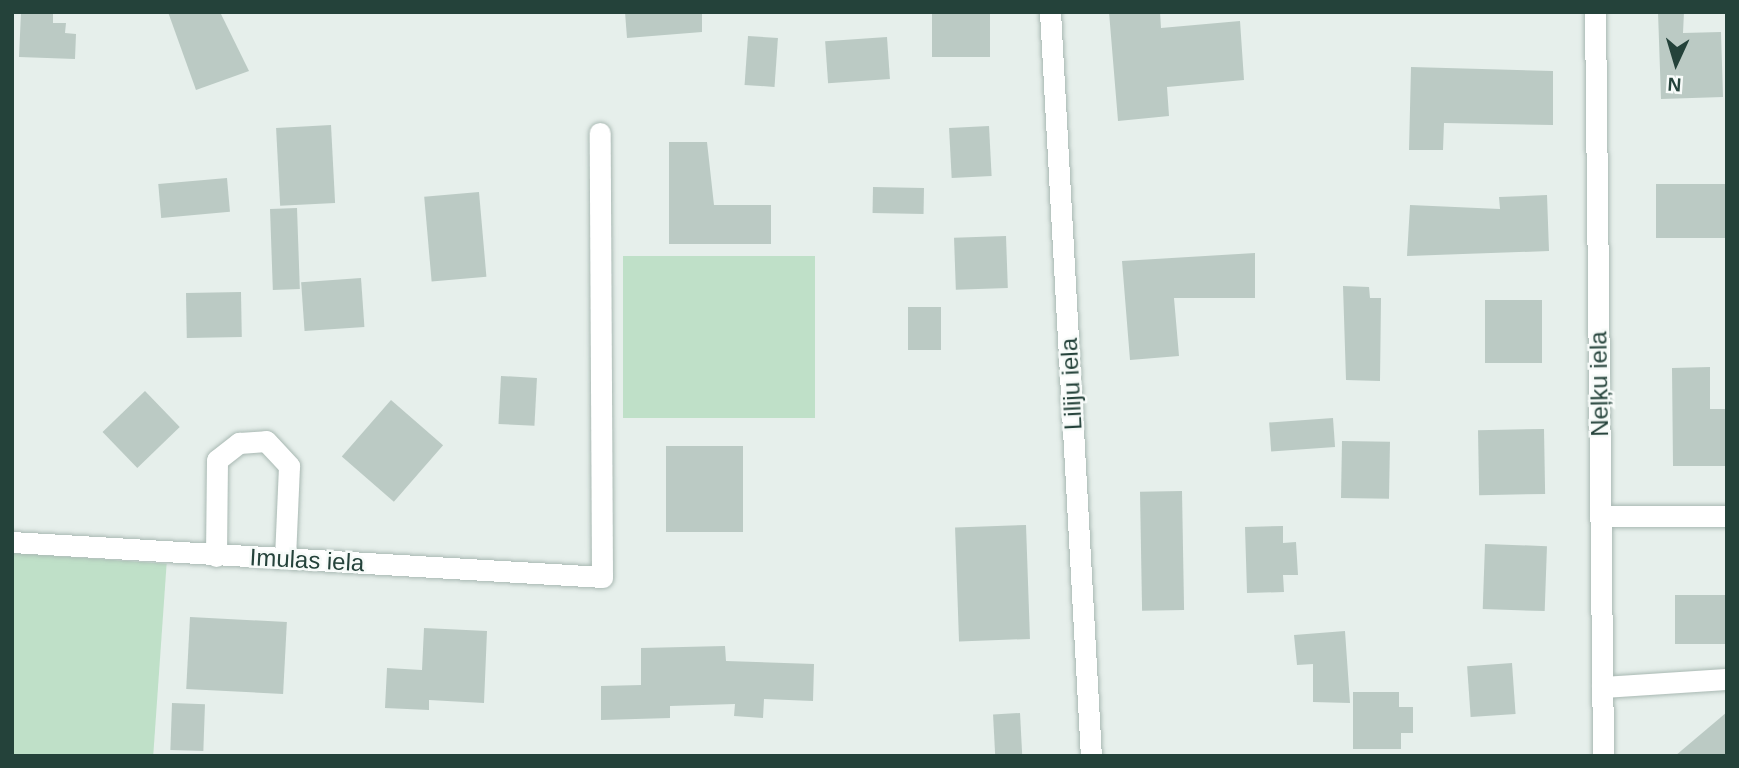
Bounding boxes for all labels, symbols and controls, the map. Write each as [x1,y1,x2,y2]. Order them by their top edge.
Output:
north arrow [1641,28,1711,98]
text: N [1667,73,1682,95]
street label: Neļķu iela [1584,331,1614,437]
street label: Liliju iela [1054,337,1088,431]
street label: Imulas iela [249,543,365,577]

